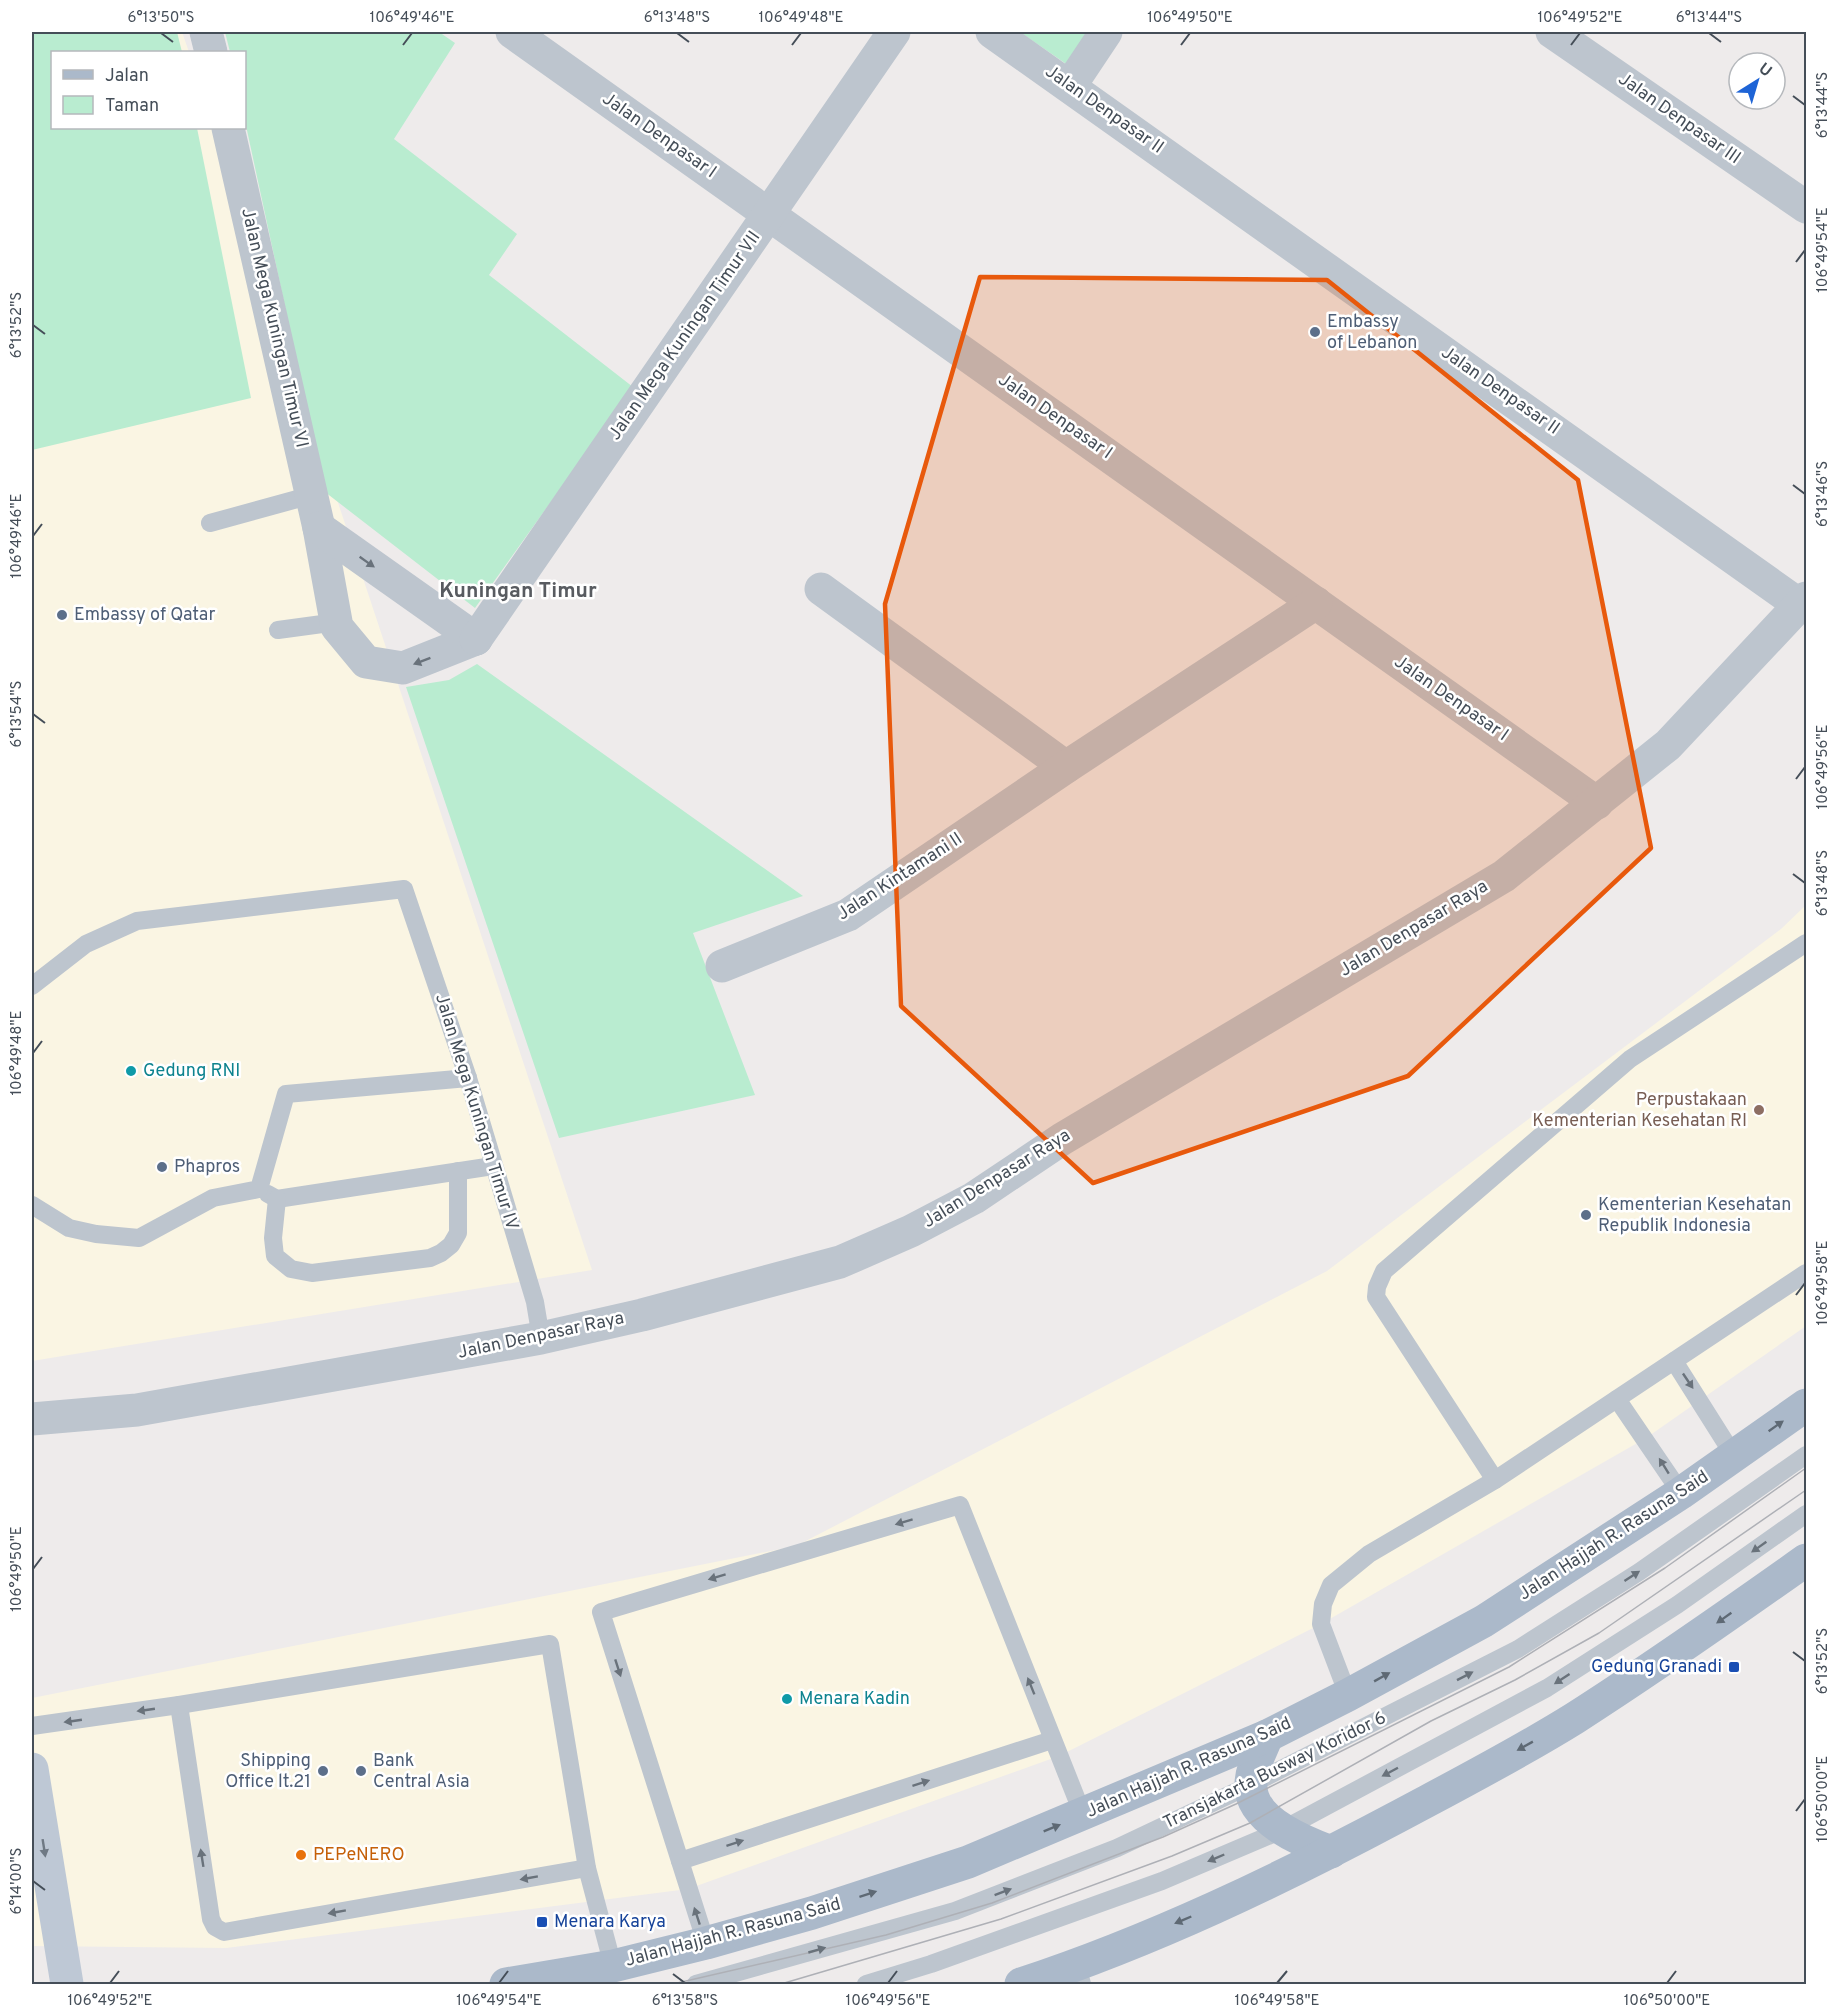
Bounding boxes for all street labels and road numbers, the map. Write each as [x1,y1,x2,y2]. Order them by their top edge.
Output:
street label: Jalan Denpasar II [1040,61,1168,159]
street label: Jalan Denpasar III [1613,68,1745,170]
street label: Jalan Denpasar I [597,88,721,184]
street label: Jalan Mega Kuningan Timur VI [235,206,313,450]
street label: Jalan Mega Kuningan Timur VII [604,227,766,445]
street label: Jalan Denpasar II [1436,342,1564,440]
street label: Jalan Denpasar I [993,369,1117,465]
street label: Jalan Denpasar I [1389,651,1513,747]
street label: Jalan Kintamani II [833,828,967,926]
street label: Jalan Denpasar Raya [1335,876,1493,982]
street label: Jalan Mega Kuningan Timur IV [429,991,523,1233]
street label: Jalan Denpasar Raya [919,1124,1075,1234]
street label: Jalan Denpasar Raya [456,1307,626,1365]
street label: Jalan Hajjah R. Rasuna Said [1515,1466,1713,1606]
street label: Transjakarta Busway Koridor 6 [1160,1707,1390,1835]
street label: Jalan Hajjah R. Rasuna Said [1083,1712,1295,1824]
street label: Jalan Hajjah R. Rasuna Said [623,1893,843,1973]

